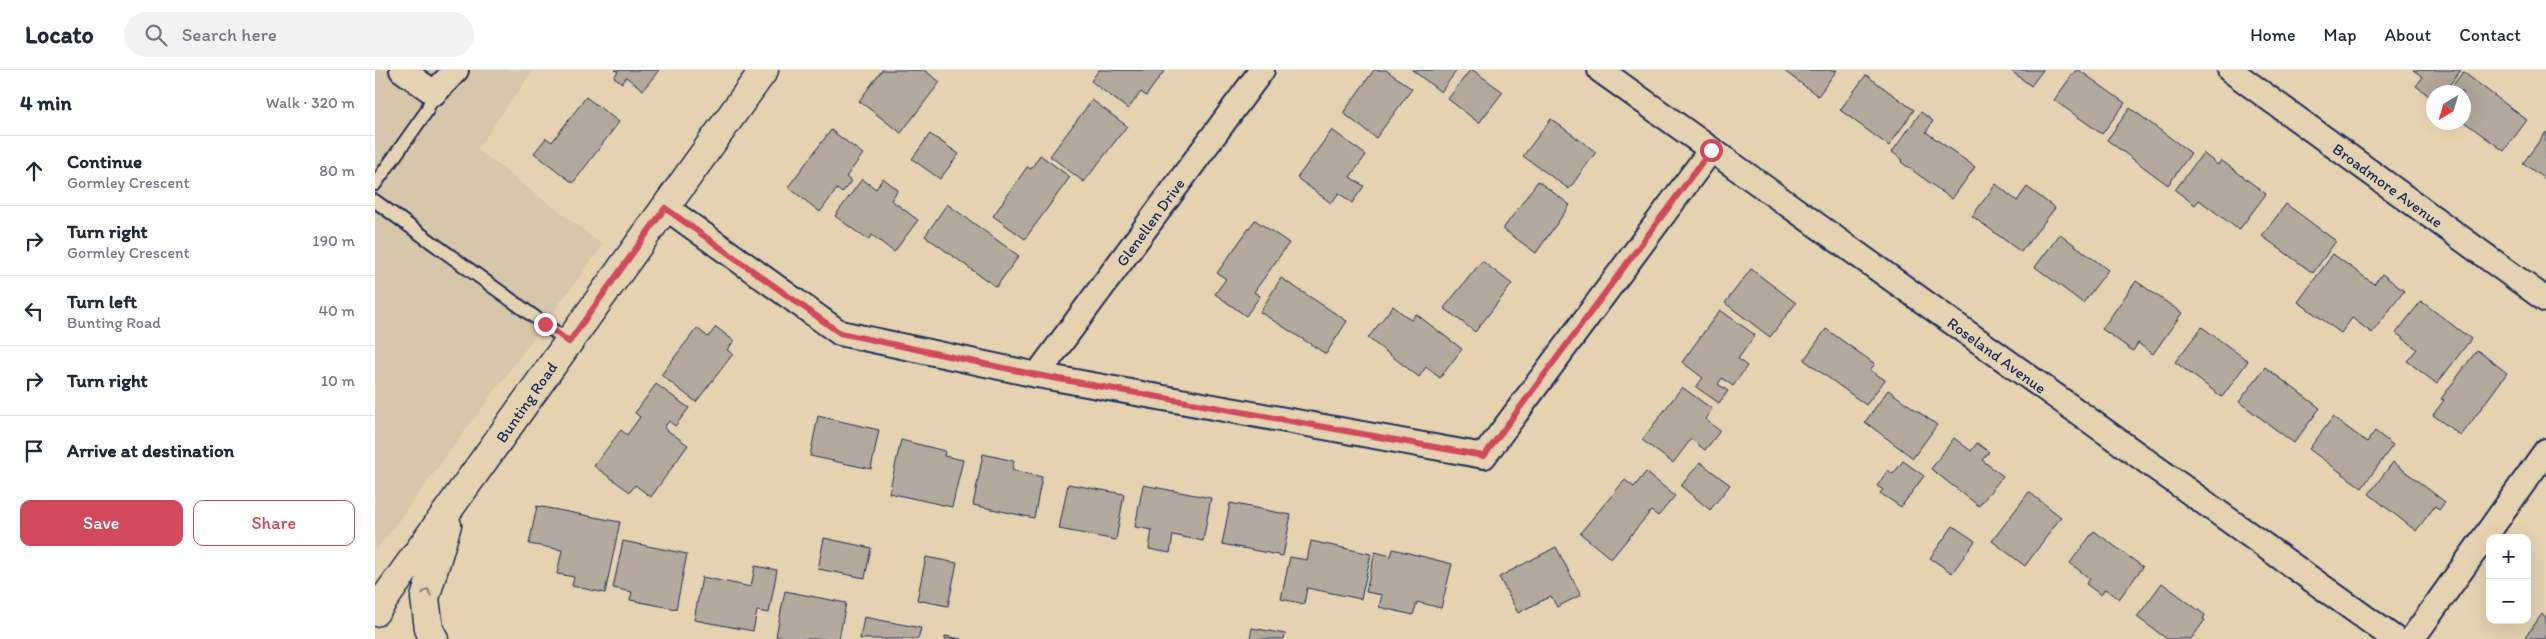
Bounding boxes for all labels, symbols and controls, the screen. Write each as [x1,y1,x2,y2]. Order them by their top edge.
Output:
search box [124,12,474,57]
text: Locato [25,20,94,49]
icon: search [142,21,170,49]
text: Search here [182,23,277,46]
text: Home [2250,24,2296,46]
text: Map [2324,24,2357,46]
text: About [2385,24,2431,46]
text: Contact [2459,24,2521,46]
north arrow [2426,85,2471,130]
text: 4 min [20,90,72,115]
text: Walk · 320 m [266,93,355,112]
route start [1700,139,1723,162]
street label: Broadmore Avenue [2329,139,2446,232]
text: Continue [67,150,142,173]
icon: ahead [20,157,48,185]
text: 80 m [319,161,355,180]
text: Gormley Crescent [67,173,190,192]
street label: Glenellen Drive [1112,175,1189,270]
text: Turn right [67,220,148,243]
icon: right [20,227,48,255]
text: 190 m [312,231,355,250]
text: Gormley Crescent [67,243,190,262]
text: Turn left [67,290,137,313]
icon: left [20,297,48,325]
text: 40 m [318,301,355,320]
text: Bunting Road [67,313,161,332]
route end [534,313,557,336]
street label: Roseland Avenue [1944,313,2050,398]
street label: Bunting Road [492,358,561,446]
icon: right [20,367,48,395]
text: Turn right [67,369,148,392]
text: 10 m [321,371,355,390]
icon: arrive [20,437,48,465]
text: Arrive at destination [67,439,234,462]
button: Save [20,500,183,546]
button: Share [193,500,355,546]
map controls [2486,534,2531,624]
button: + [2486,534,2531,579]
button: − [2486,579,2531,624]
one-way arrow [421,588,432,596]

